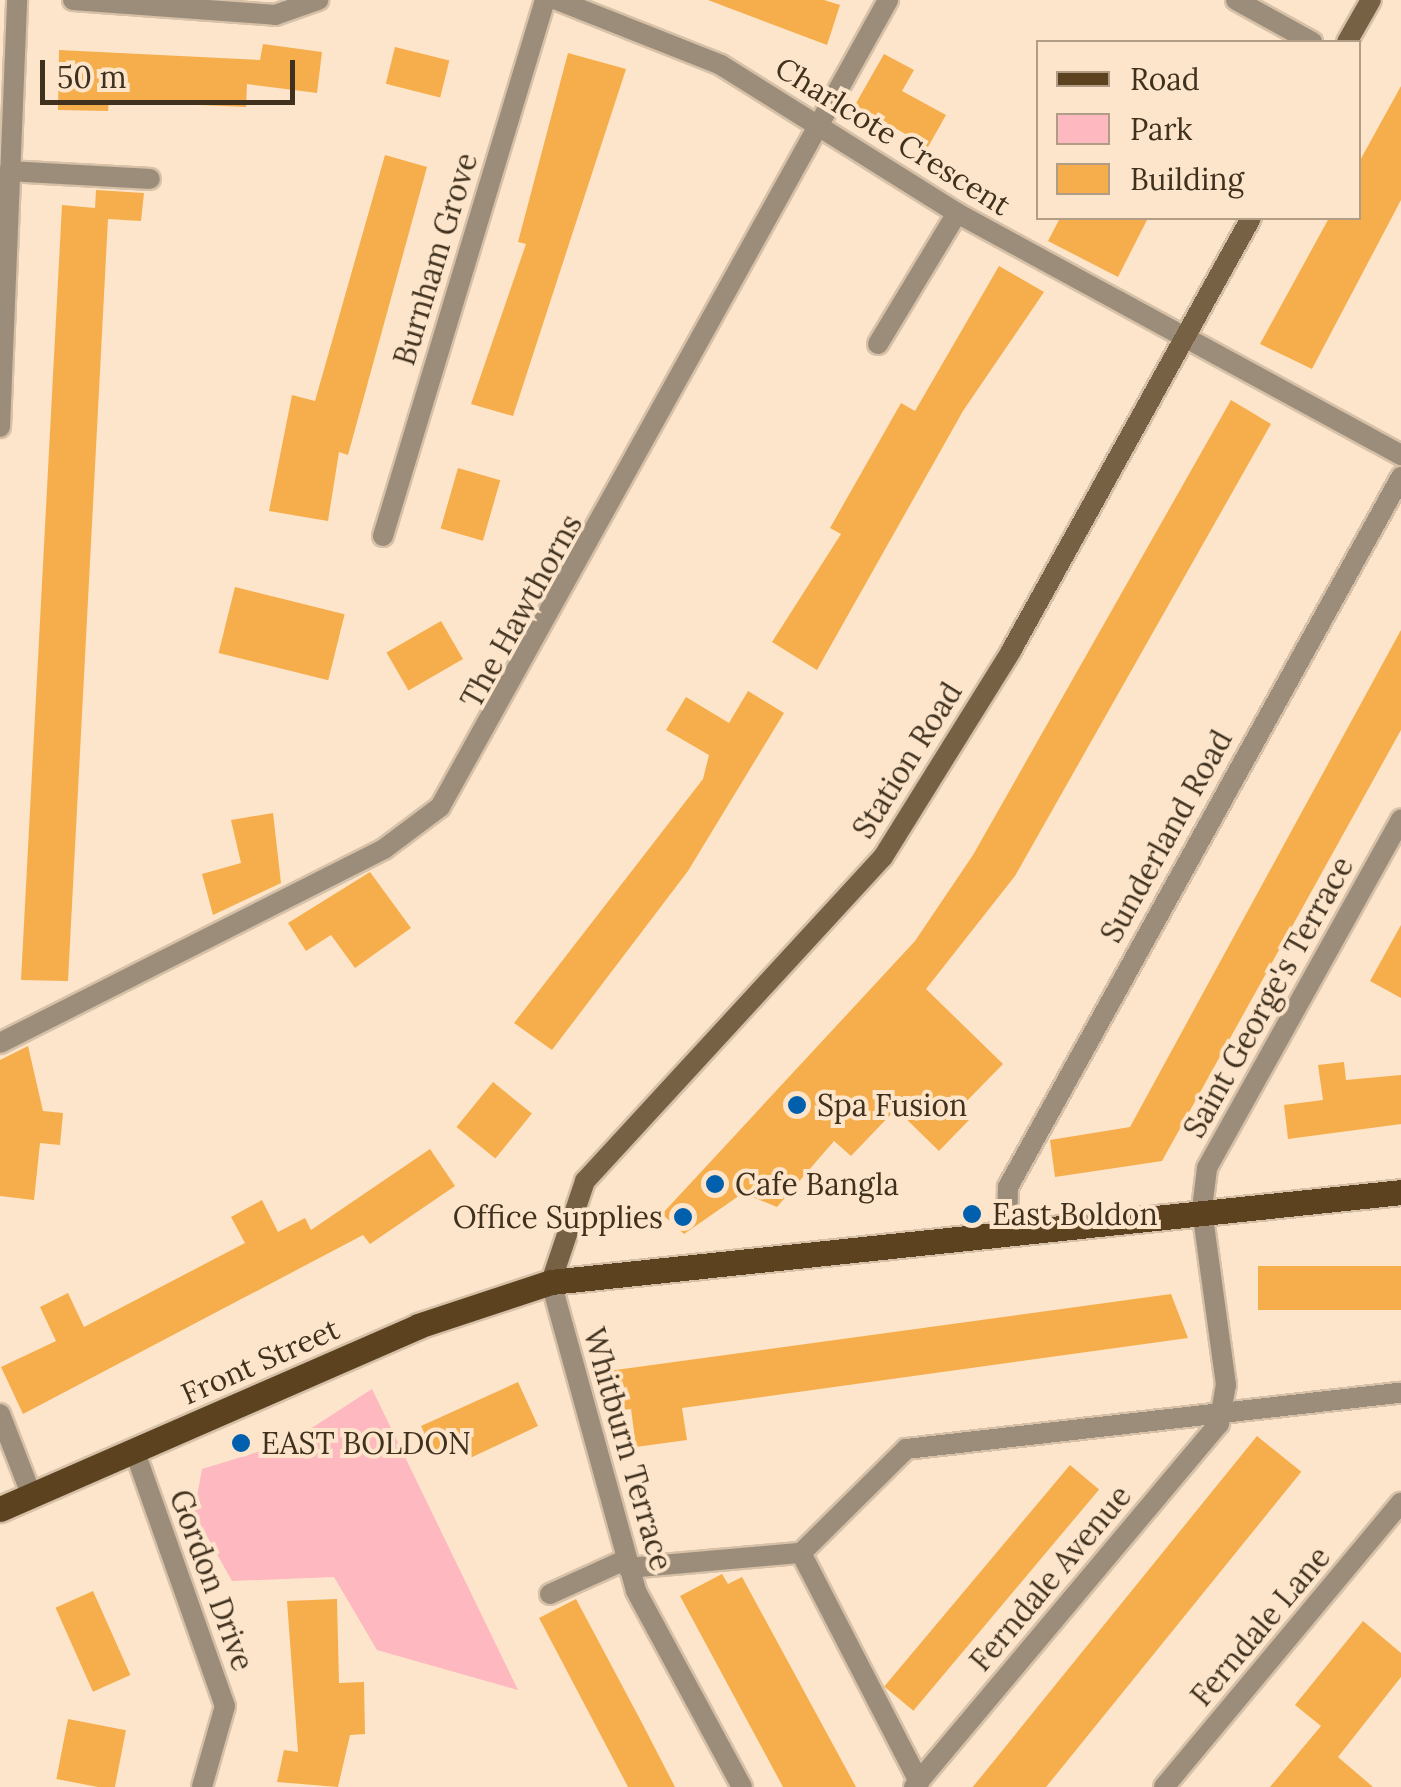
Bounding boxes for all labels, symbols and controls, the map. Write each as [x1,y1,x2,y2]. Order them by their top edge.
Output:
scale bar [45,40,300,102]
legend [1036,40,1361,220]
street label: Charlcote Crescent [769,49,1017,223]
text: 50 m [57,58,127,96]
text: Road [1130,60,1200,98]
text: Park [1130,110,1192,148]
street label: Burnham Grove [386,149,484,369]
text: Building [1130,160,1244,198]
street label: The Hawthorns [453,508,589,714]
street label: Station Road [845,675,969,845]
street label: Sunderland Road [1093,723,1239,949]
street label: Saint George's Terrace [1176,850,1360,1144]
place label: Spa Fusion [817,1087,967,1123]
marker: Spa Fusion [786,1094,808,1116]
place label: Cafe Bangla [735,1166,899,1202]
marker: Cafe Bangla [704,1173,726,1195]
place label: East Boldon [992,1196,1158,1232]
place label: Office Supplies [453,1199,663,1235]
marker: East Boldon [961,1203,983,1225]
marker: Office Supplies [672,1206,694,1228]
street label: Front Street [176,1310,344,1412]
street label: Whitburn Terrace [576,1324,680,1574]
place label: EAST BOLDON [261,1425,471,1461]
marker: EAST BOLDON [230,1432,252,1454]
street label: Ferndale Avenue [962,1478,1138,1678]
street label: Gordon Drive [163,1485,261,1675]
street label: Ferndale Lane [1183,1539,1337,1713]

